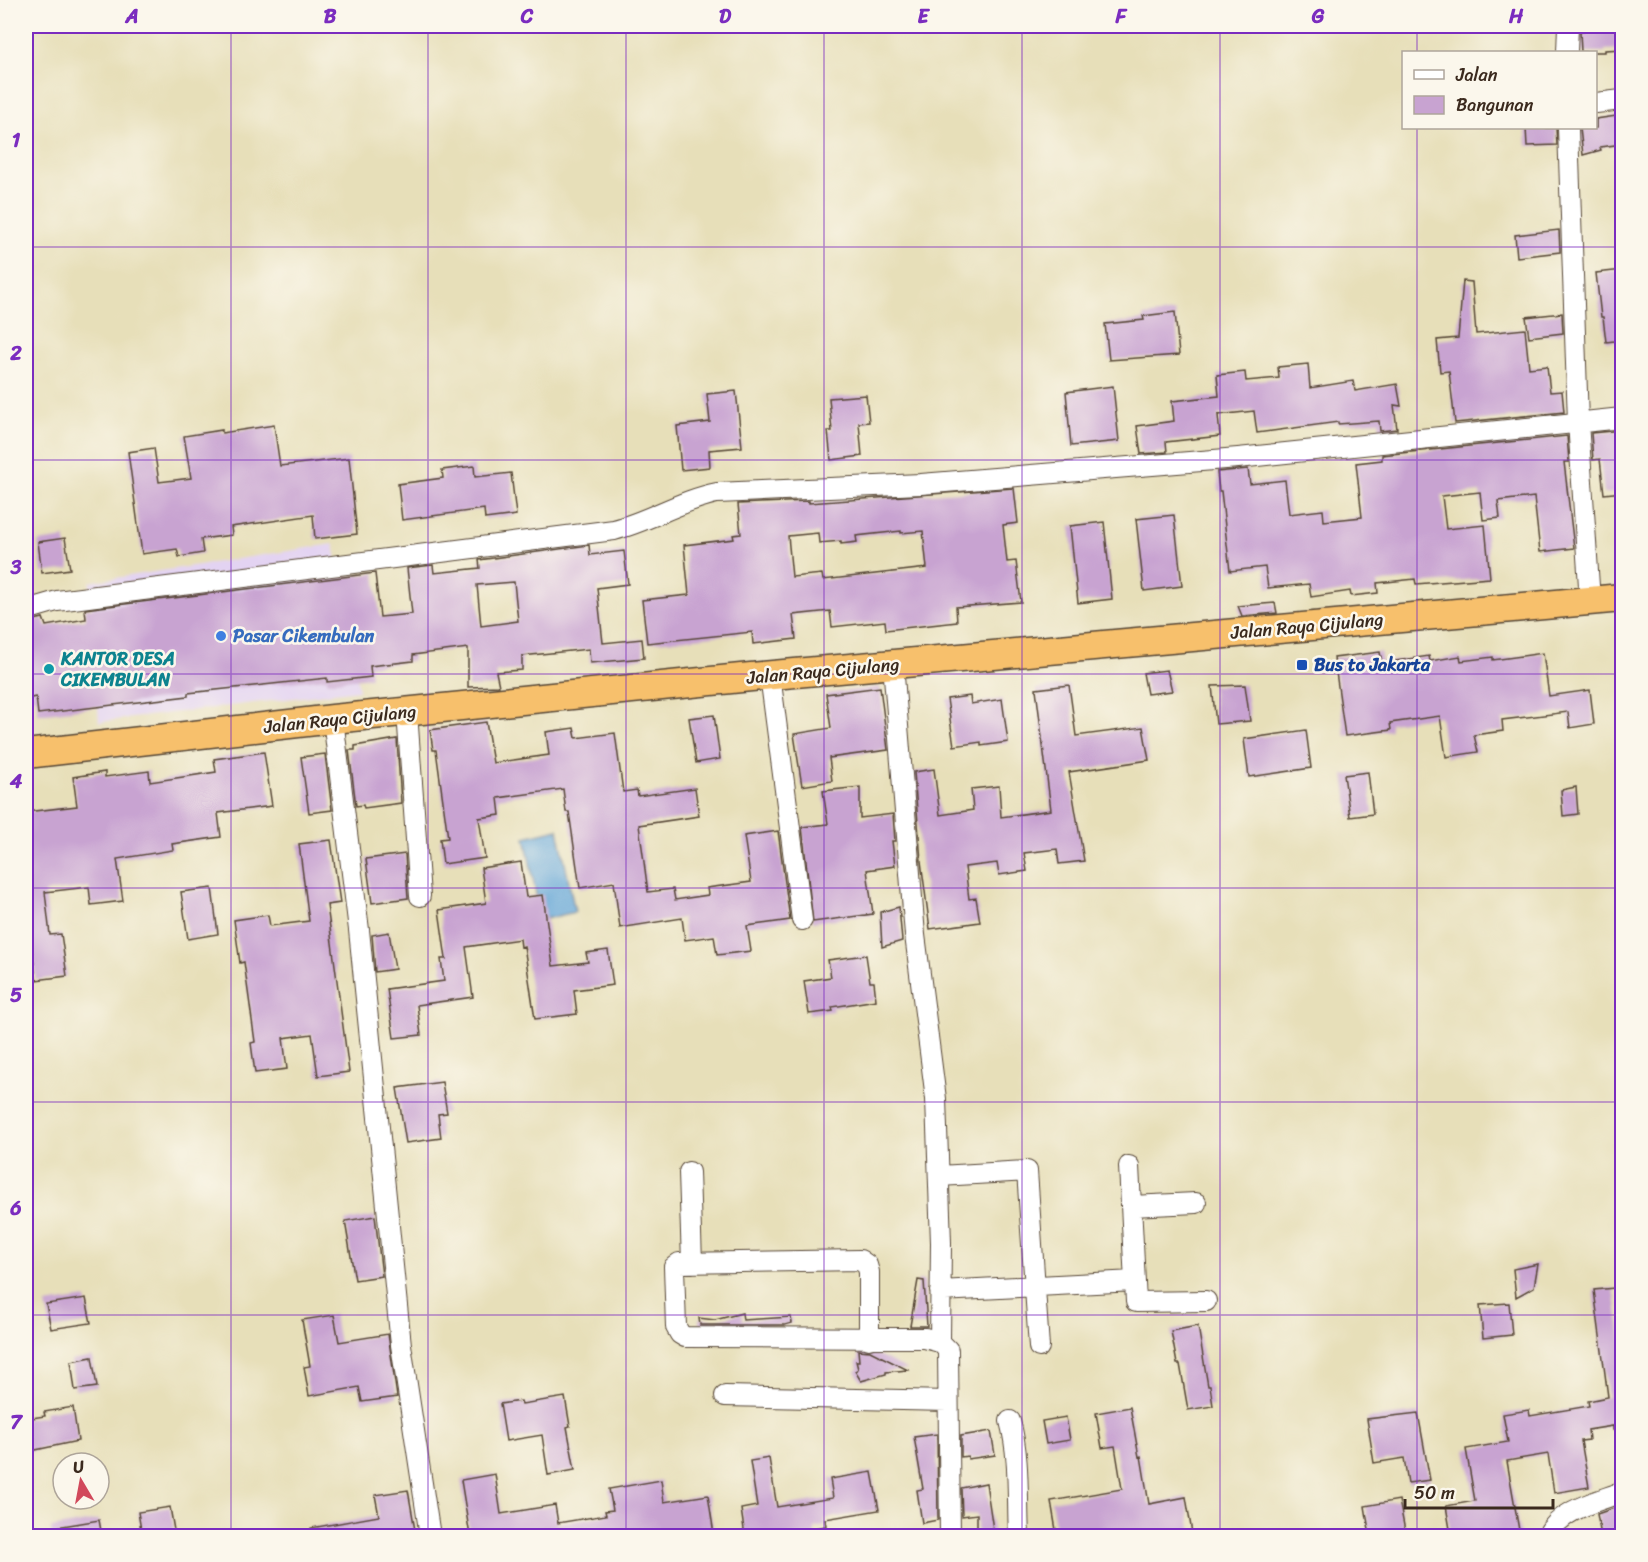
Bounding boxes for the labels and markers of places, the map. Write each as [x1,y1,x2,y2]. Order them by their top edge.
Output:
place label: Pasar Cikembulan [233,620,375,652]
marker: Pasar Cikembulan [214,629,228,643]
place label: KANTOR DESA CIKEMBULAN [60,643,175,696]
place label: Bus to Jakarta [1314,649,1431,681]
marker: Bus to Jakarta [1295,658,1309,672]
marker: KANTOR DESA CIKEMBULAN [42,662,56,676]

